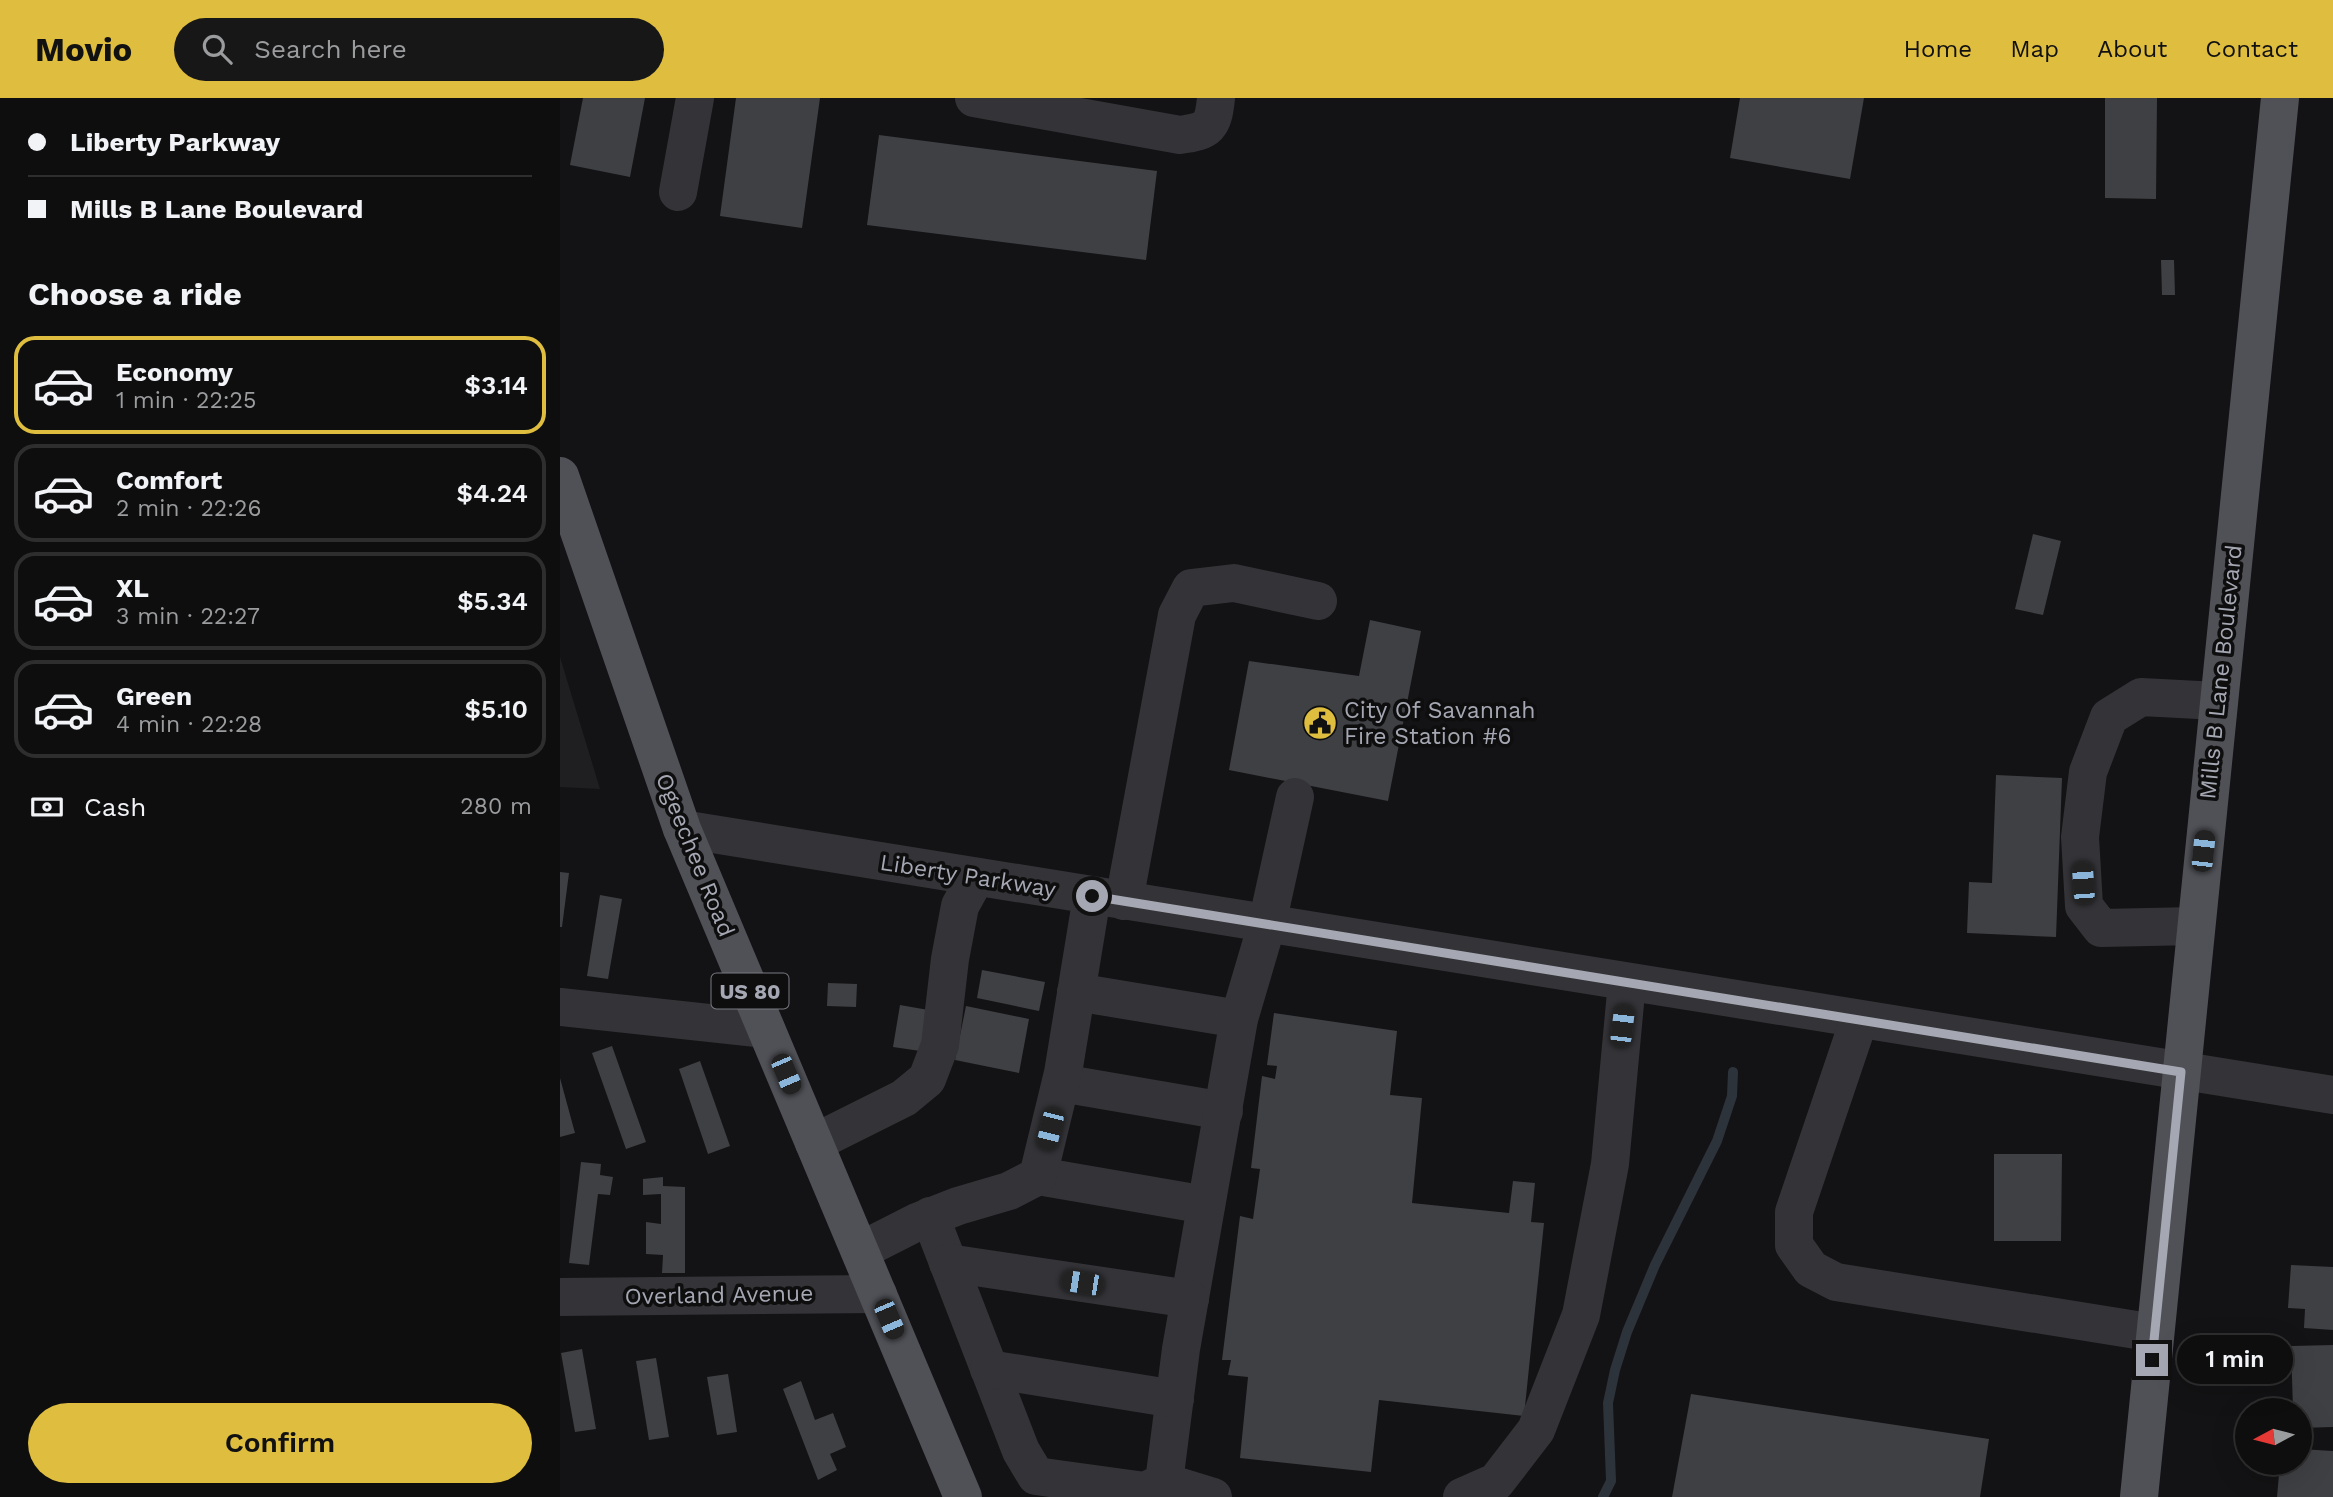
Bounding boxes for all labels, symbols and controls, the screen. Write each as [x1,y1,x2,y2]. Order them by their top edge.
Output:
search box [174,18,664,81]
text: Movio [35,30,132,69]
icon: search [198,30,236,68]
text: Search here [254,34,407,64]
text: Home [1904,35,1972,63]
text: Map [2010,35,2059,63]
text: About [2097,35,2167,63]
text: Contact [2205,35,2298,63]
text: Liberty Parkway [70,127,280,157]
text: Mills B Lane Boulevard [70,194,363,224]
text: Choose a ride [28,275,242,313]
icon: car [32,354,95,417]
text: Economy [116,357,233,387]
text: $3.14 [464,370,528,400]
text: 1 min · 22:25 [116,387,256,414]
icon: car [32,462,95,525]
text: Comfort [116,465,222,495]
text: $4.24 [457,478,528,508]
text: 2 min · 22:26 [116,495,261,522]
street label: Mills B Lane Boulevard [2194,543,2248,801]
icon: car [32,570,95,633]
text: XL [116,573,149,603]
text: $5.34 [457,586,528,616]
text: 3 min · 22:27 [116,603,260,630]
icon: car [32,678,95,741]
text: Green [116,681,192,711]
text: $5.10 [465,694,528,724]
place label: City Of Savannah Fire Station #6 [1344,697,1535,750]
public building icon: City Of Savannah Fire Station #6 [1301,704,1339,742]
text: 4 min · 22:28 [116,711,262,738]
street label: Ogeechee Road [650,769,740,941]
icon: cash [28,788,66,826]
text: Cash [84,792,146,822]
text: 280 m [460,793,532,820]
car [2191,829,2216,873]
street label: Liberty Parkway [878,849,1058,903]
car [2072,861,2095,905]
route start [1076,880,1108,912]
road number: US 80 [712,974,788,1008]
car [1610,1004,1635,1048]
car [769,1051,804,1097]
car [1035,1106,1066,1152]
car [1060,1269,1105,1297]
street label: Overland Avenue [624,1280,814,1310]
car [872,1296,907,1342]
callout: 1 min [2176,1336,2292,1384]
route end [2136,1344,2168,1376]
text: 1 min [2205,1346,2265,1373]
north arrow [2235,1398,2312,1475]
map controls [2235,1398,2312,1475]
button: Confirm [28,1403,532,1483]

